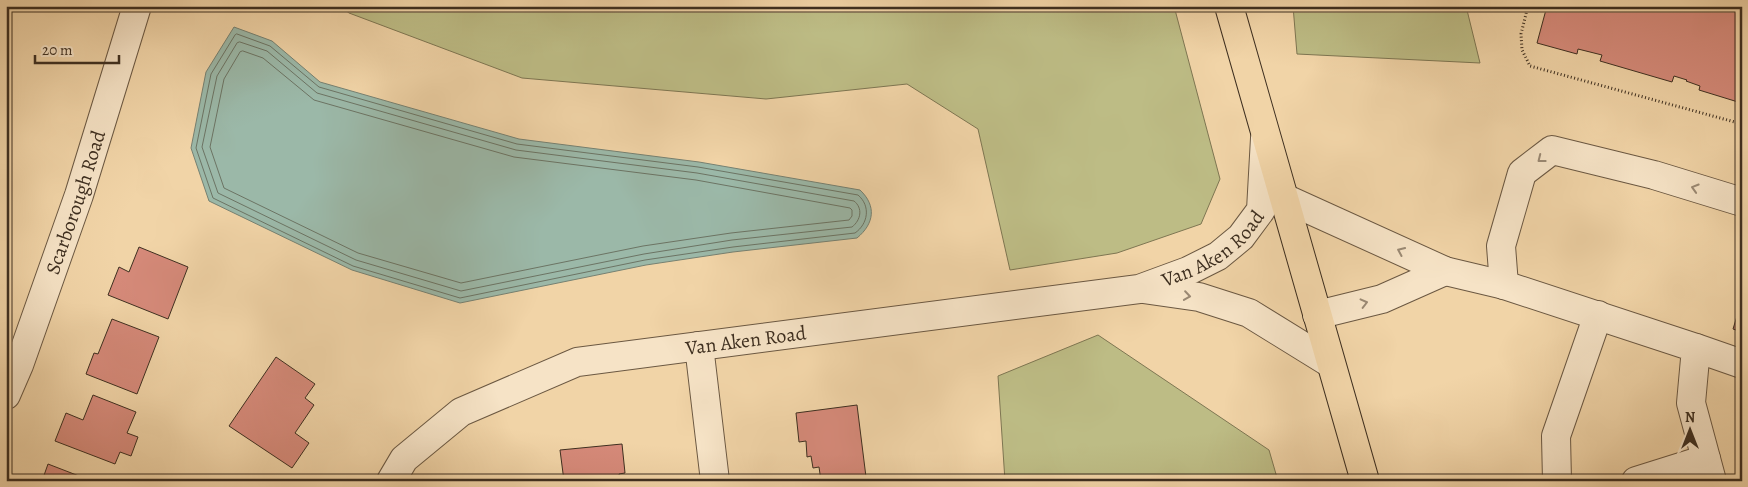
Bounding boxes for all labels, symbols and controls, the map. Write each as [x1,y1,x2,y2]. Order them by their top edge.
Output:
scale bar [35,32,119,64]
text: 20 m [42,40,73,60]
street label: Scarborough Road [39,127,112,278]
one-way arrow [1538,153,1547,161]
one-way arrow [1692,183,1700,193]
street label: Van Aken Road [1157,204,1271,294]
one-way arrow [1397,246,1406,257]
one-way arrow [1183,290,1192,300]
one-way arrow [1360,298,1369,309]
street label: Van Aken Road [683,319,808,362]
north arrow [1666,404,1716,454]
text: N [1685,408,1695,427]

